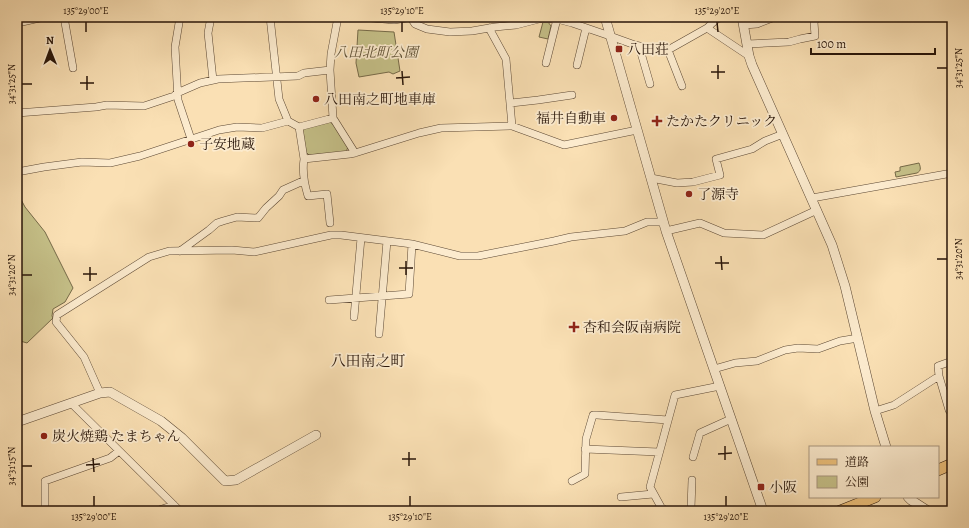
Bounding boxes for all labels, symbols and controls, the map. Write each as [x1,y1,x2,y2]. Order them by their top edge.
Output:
text: 135°29'00"E [63,4,109,17]
text: 135°29'10"E [380,4,424,17]
text: 135°29'20"E [695,4,740,17]
north arrow [30,30,70,70]
scale bar [811,30,935,56]
text: N [46,33,54,48]
text: 100 m [817,36,846,52]
place label: 八田荘 [627,40,669,59]
park label: 八田北町公園 [334,43,420,62]
marker: 八田荘 [614,44,624,54]
text: 34°31'25"N [952,48,965,88]
text: 34°31'25"N [5,64,18,104]
place label: 八田南之町地車庫 [324,90,436,109]
marker: 八田南之町地車庫 [311,94,321,104]
place label: 福井自動車 [536,109,606,128]
place label: たかたクリニック [666,112,777,131]
marker: 福井自動車 [609,113,619,123]
marker: たかたクリニック [651,115,663,127]
place label: 子安地蔵 [199,135,255,154]
marker: 子安地蔵 [186,139,196,149]
place label: 了源寺 [697,185,739,204]
marker: 了源寺 [684,189,694,199]
text: 34°31'20"N [952,238,965,280]
text: 34°31'20"N [5,254,18,296]
place label: 杏和会阪南病院 [583,318,681,337]
marker: 杏和会阪南病院 [568,321,580,333]
district label: 八田南之町 [330,351,406,371]
place label: 炭火焼鶏 たまちゃん [52,427,181,446]
marker: 炭火焼鶏 たまちゃん [39,431,49,441]
legend [809,446,939,498]
text: 34°31'15"N [5,447,18,485]
text: 道路 [845,454,869,470]
text: 公園 [845,474,869,490]
place label: 小阪 [769,478,797,497]
marker: 小阪 [756,482,766,492]
text: 135°29'00"E [71,510,117,523]
text: 135°29'10"E [388,510,432,523]
text: 135°29'20"E [704,510,749,523]

